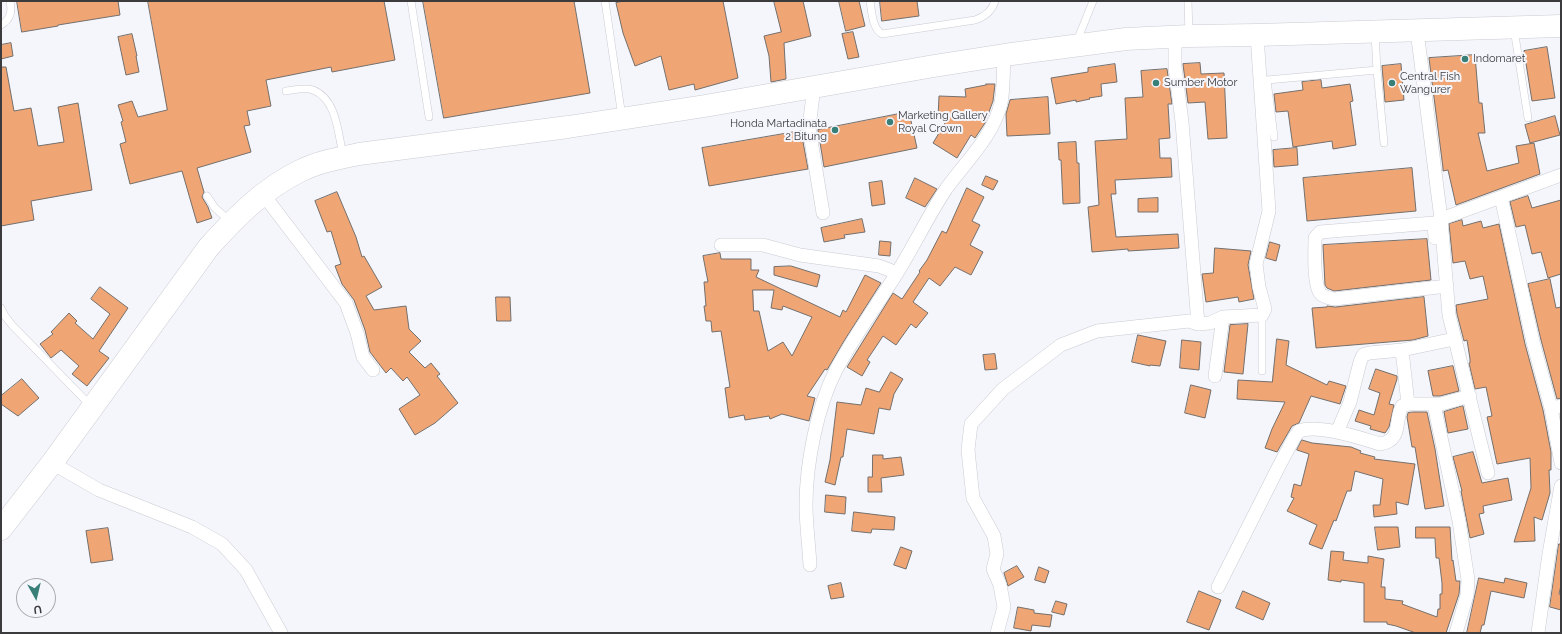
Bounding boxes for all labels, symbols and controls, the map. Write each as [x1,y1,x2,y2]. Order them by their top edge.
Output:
place label: Indomaret [1473,52,1525,66]
marker: Indomaret [1460,54,1470,64]
place label: Central Fish Wangurer [1400,70,1460,96]
place label: Sumber Motor [1164,76,1237,90]
marker: Sumber Motor [1151,78,1161,88]
marker: Central Fish Wangurer [1387,78,1397,88]
place label: Marketing Gallery Royal Crown [898,109,988,135]
place label: Honda Martadinata 2 Bitung [730,117,827,143]
marker: Marketing Gallery Royal Crown [885,117,895,127]
marker: Honda Martadinata 2 Bitung [830,125,840,135]
north arrow [16,578,56,618]
text: U [33,602,43,616]

